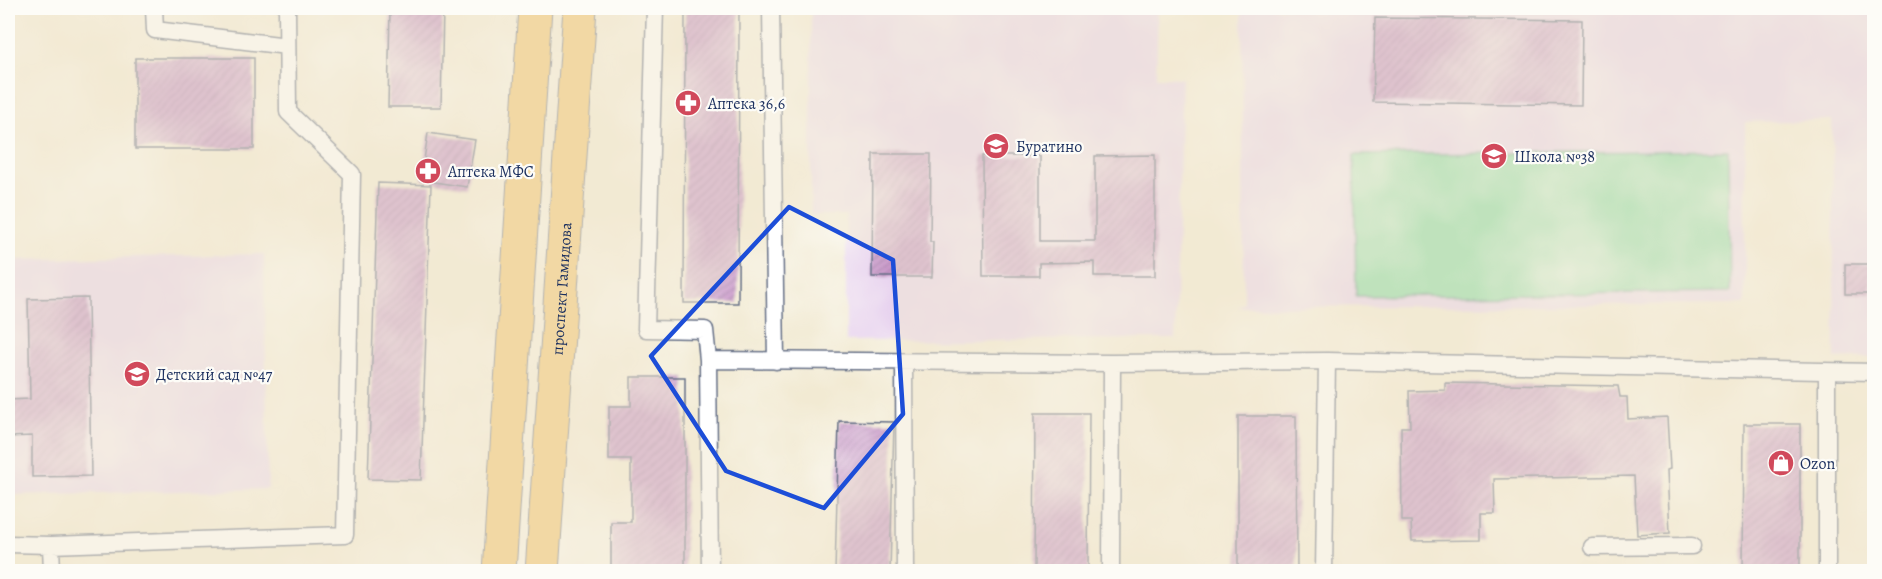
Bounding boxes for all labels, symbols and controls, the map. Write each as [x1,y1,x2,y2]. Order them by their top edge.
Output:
pharmacy icon: Аптека 36,6 [673,88,703,118]
place label: Аптека 36,6 [707,93,785,115]
school or university icon: Буратино [981,131,1011,161]
place label: Буратино [1016,136,1082,158]
school or university icon: Школа №38 [1479,141,1509,171]
place label: Школа №38 [1514,146,1595,168]
pharmacy icon: Аптека МФС [413,156,443,186]
place label: Аптека МФС [447,161,534,183]
street label: проспект Гамидова [547,221,578,356]
school or university icon: Детский сад №47 [122,359,152,389]
place label: Детский сад №47 [156,364,272,386]
shop icon: Ozon [1766,448,1796,478]
place label: Ozon [1800,453,1835,475]

